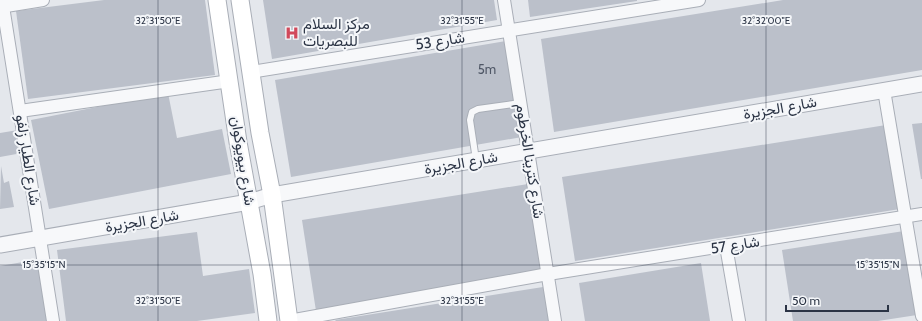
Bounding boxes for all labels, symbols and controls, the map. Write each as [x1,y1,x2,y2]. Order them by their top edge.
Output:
text: 32°31'50"E [135,14,181,27]
text: 32°31'55"E [440,14,484,27]
text: 32°32'00"E [742,14,791,27]
place label: مركز السلام للبصريات [303,15,370,50]
hospital icon: مركز السلام للبصريات [284,25,300,41]
street label: شارع 53 [414,28,466,56]
house number: 5m [478,61,496,77]
street label: شارع الجزيرة [742,93,819,125]
street label: شارع كترينا الخرطوم [510,102,548,220]
street label: شارع الطيار زلفو [10,113,44,207]
street label: شارع بيويوكوان [225,115,259,207]
street label: شارع الجزيرة [423,148,500,180]
street label: شارع الجزيرة [104,206,181,238]
street label: شارع 57 [709,232,761,260]
text: 15°35'15"N [22,258,66,271]
text: 15°35'15"N [856,258,900,271]
scale bar [786,287,888,313]
text: 50 m [792,293,820,308]
text: 32°31'50"E [135,294,181,307]
text: 32°31'55"E [440,294,484,307]

